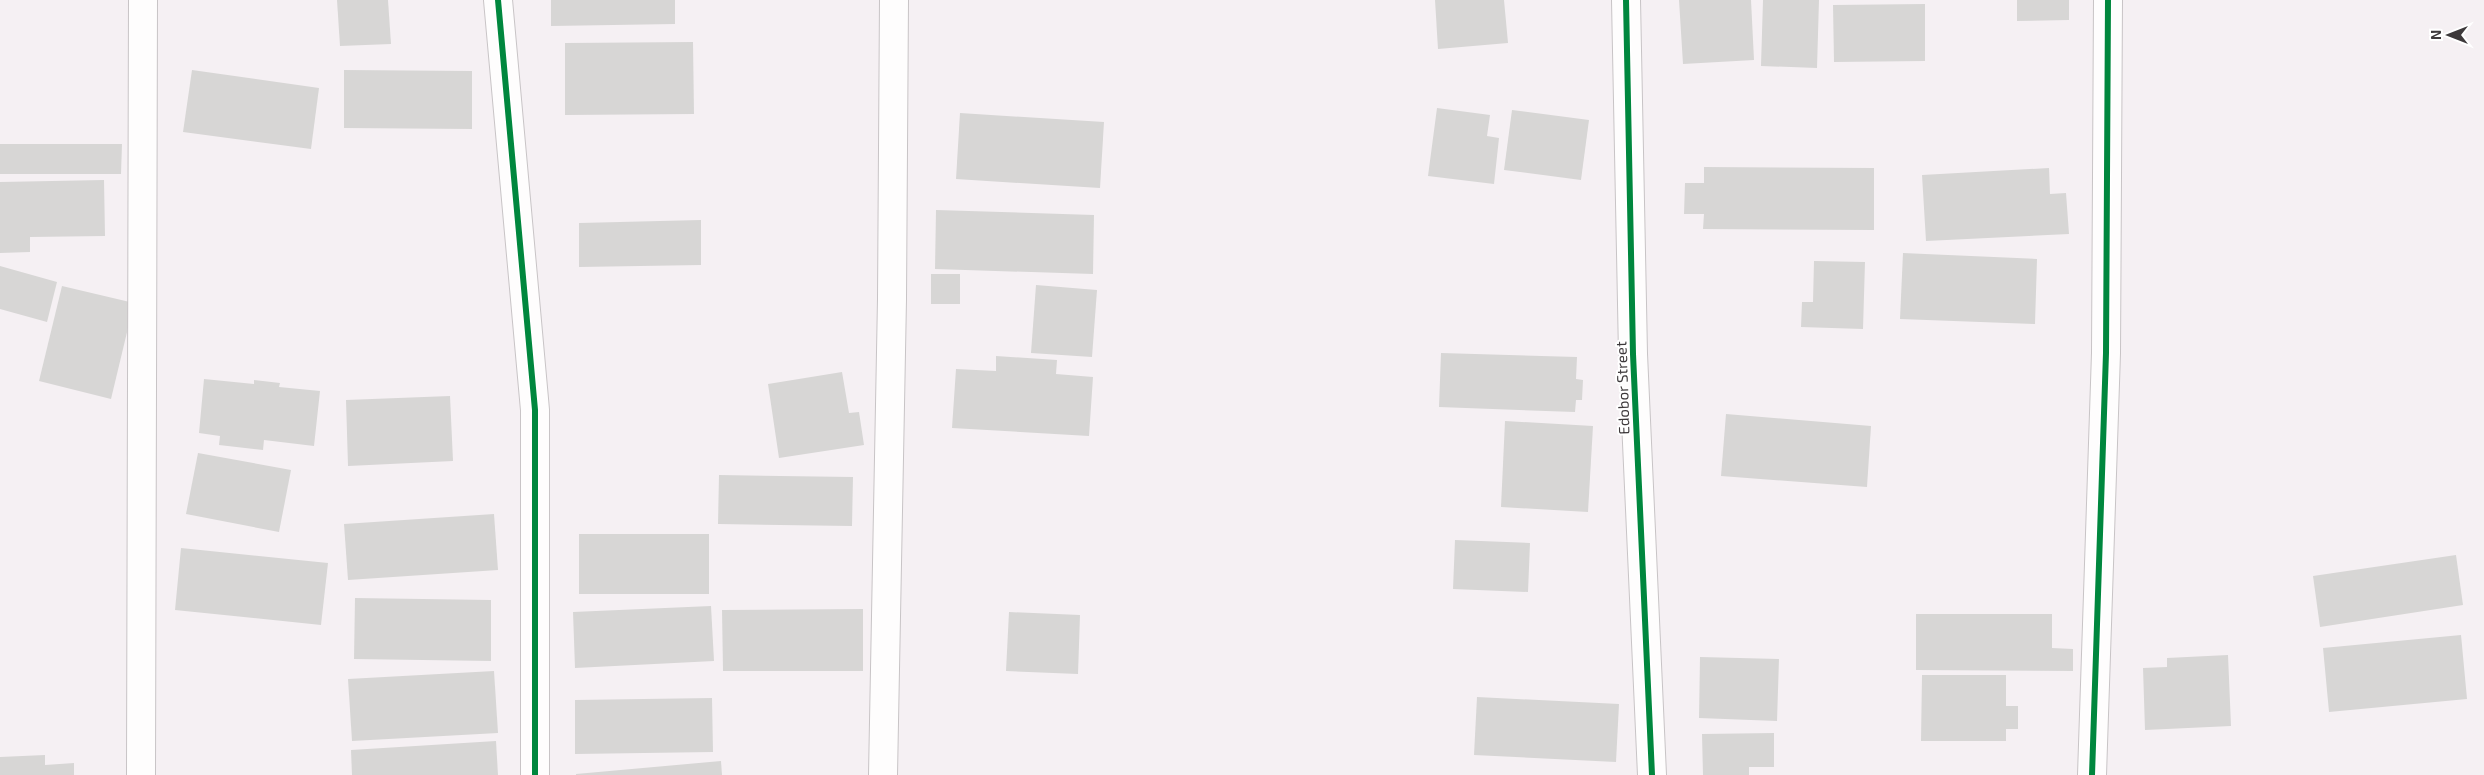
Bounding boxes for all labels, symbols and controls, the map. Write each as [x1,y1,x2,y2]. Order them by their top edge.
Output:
north arrow [2424,10,2474,60]
text: N [2427,30,2444,40]
street label: Edobor Street [1611,341,1633,435]

